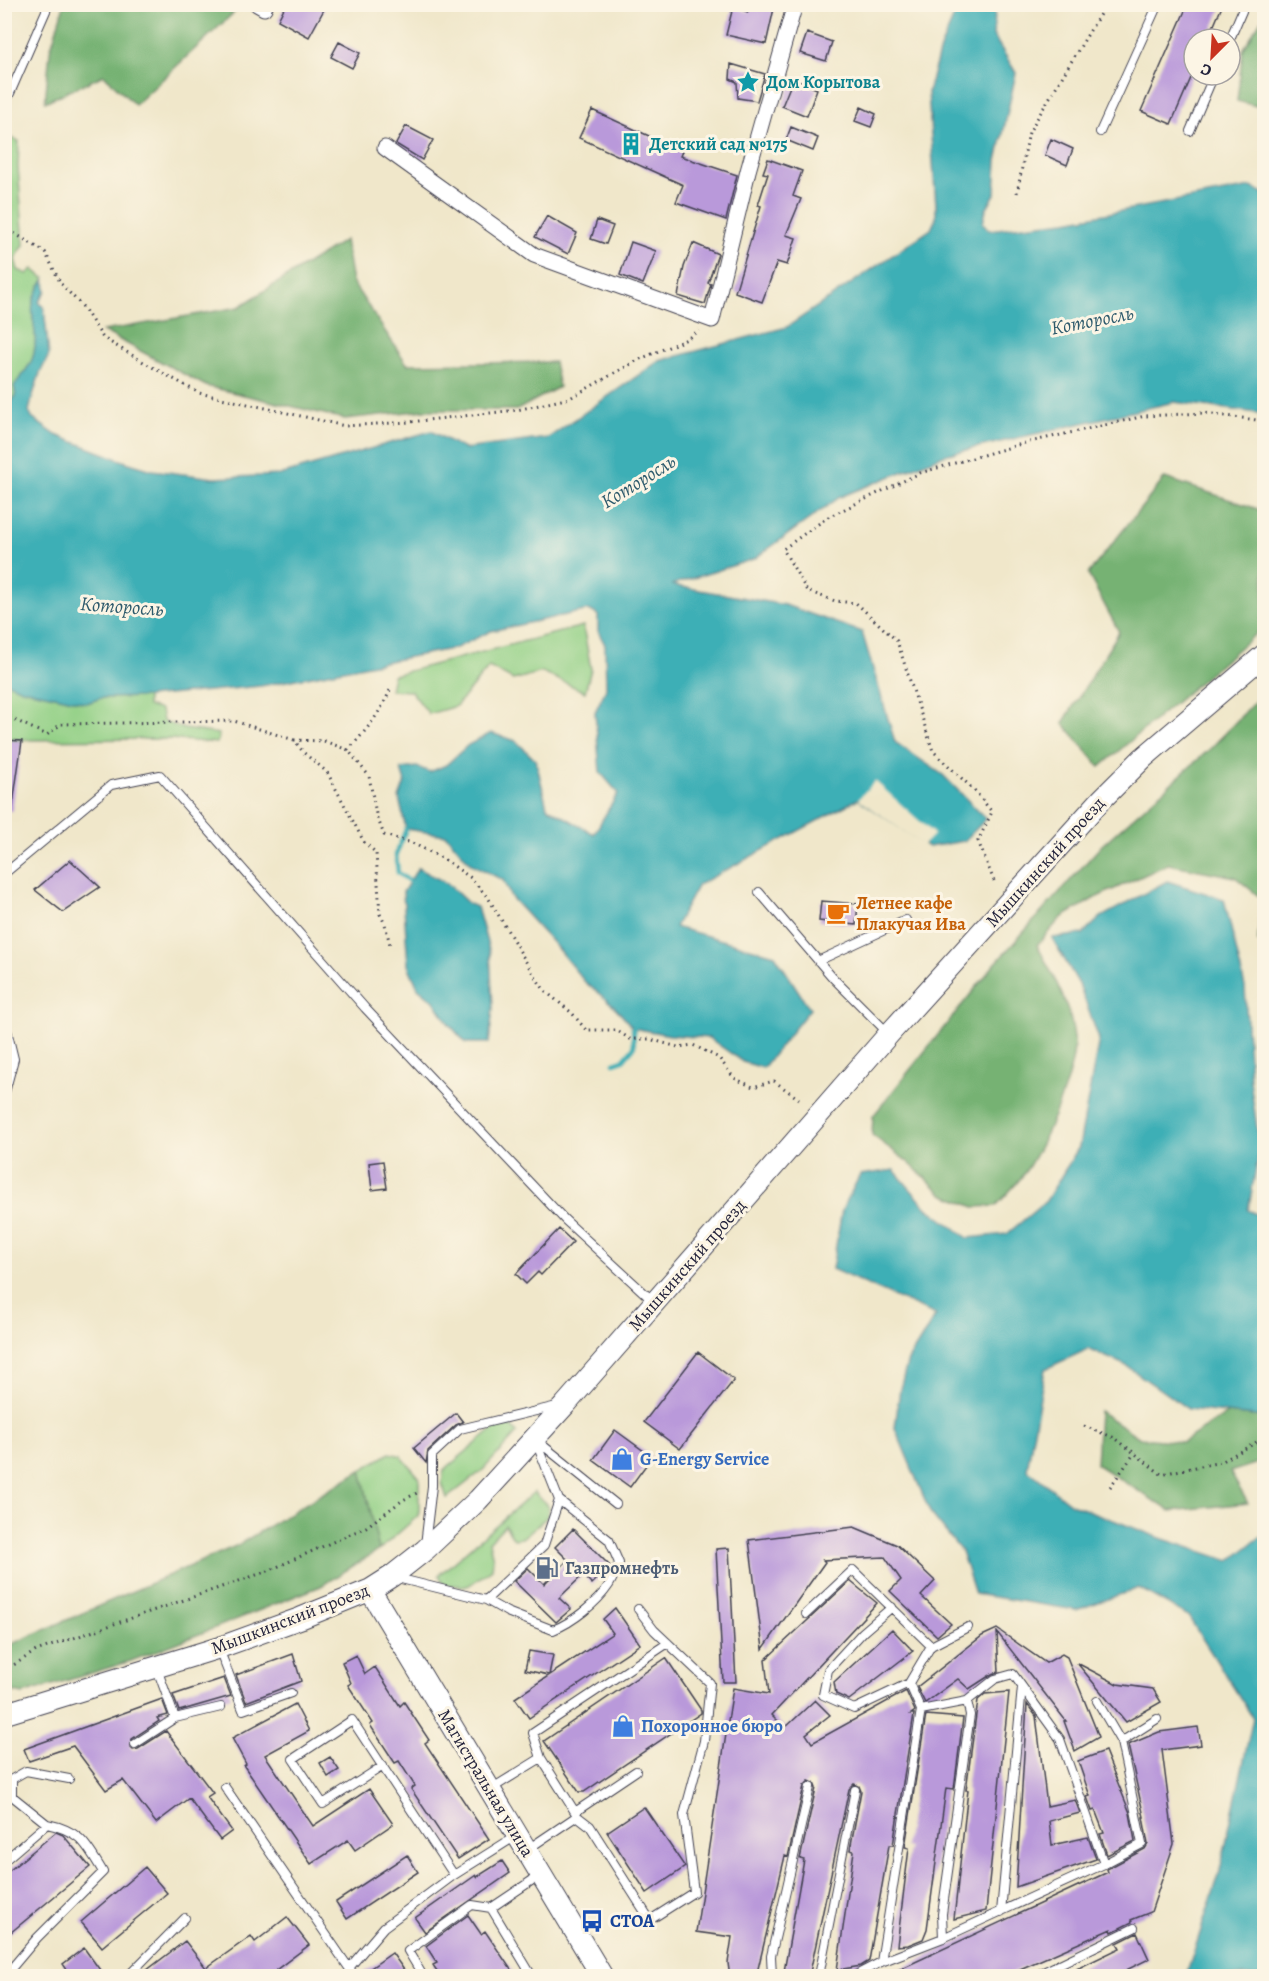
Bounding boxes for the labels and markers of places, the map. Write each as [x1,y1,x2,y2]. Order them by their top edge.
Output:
place icon: Дом Корытова [735,69,761,95]
place label: Дом Корытова [766,70,881,94]
building icon: Детский сад №175 [618,131,644,157]
place label: Детский сад №175 [649,132,788,156]
place label: Летнее кафе Плакучая Ива [856,891,966,936]
cafe icon: Летнее кафе Плакучая Ива [825,900,851,926]
shop icon: G-Energy Service [609,1446,635,1472]
place label: G-Energy Service [640,1447,769,1471]
fuel station icon: Газпромнефть [534,1555,560,1581]
place label: Газпромнефть [565,1556,679,1580]
shop icon: Похоронное бюро [610,1713,636,1739]
place label: Похоронное бюро [641,1714,783,1738]
bus stop icon: СТОА [579,1908,605,1934]
place label: СТОА [610,1909,655,1933]

